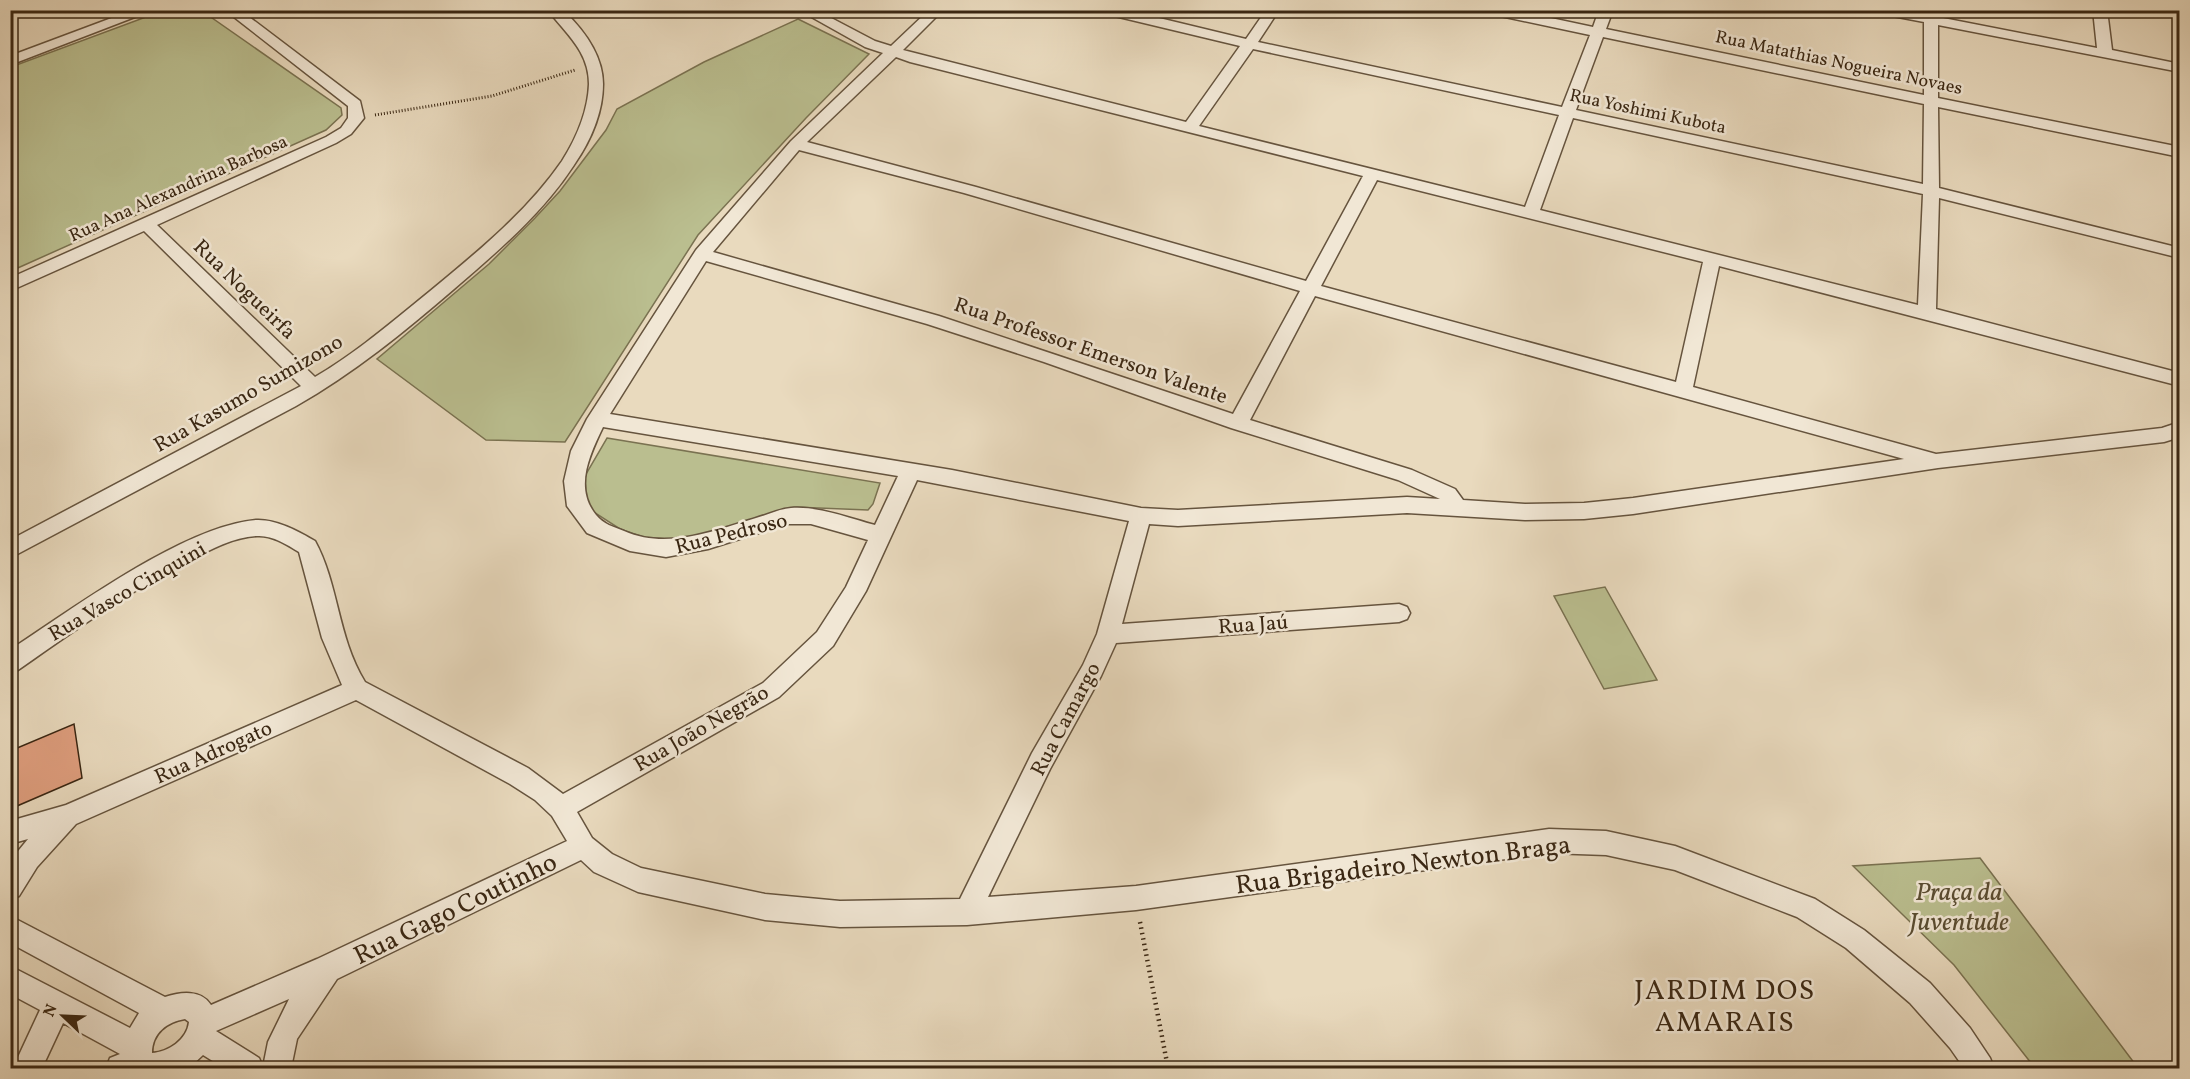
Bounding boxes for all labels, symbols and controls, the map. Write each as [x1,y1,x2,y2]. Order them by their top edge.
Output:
street label: Rua Matathias Nogueira Novaes [1713,25,1965,102]
street label: Rua Yoshimi Kubota [1567,84,1728,141]
street label: Rua Ana Alexandrina Barbosa [65,130,292,249]
street label: Rua Nogueirfa [186,233,302,347]
street label: Rua Professor Emerson Valente [950,291,1231,412]
street label: Rua Kasumo Sumizono [149,328,349,460]
street label: Rua Pedroso [672,507,790,562]
street label: Rua Vasco Cinquini [43,535,212,649]
street label: Rua Jaú [1217,609,1289,642]
street label: Rua Camargo [1024,658,1108,782]
street label: Rua João Negrão [629,679,775,780]
street label: Rua Adrogato [150,714,277,792]
street label: Rua Brigadeiro Newton Braga [1233,828,1573,904]
street label: Rua Gago Coutinho [348,845,564,975]
park label: Praça da Juventude [1906,875,2009,941]
district label: JARDIM DOS AMARAIS [1634,972,1816,1043]
north arrow [33,986,93,1046]
text: N [39,1001,64,1021]

